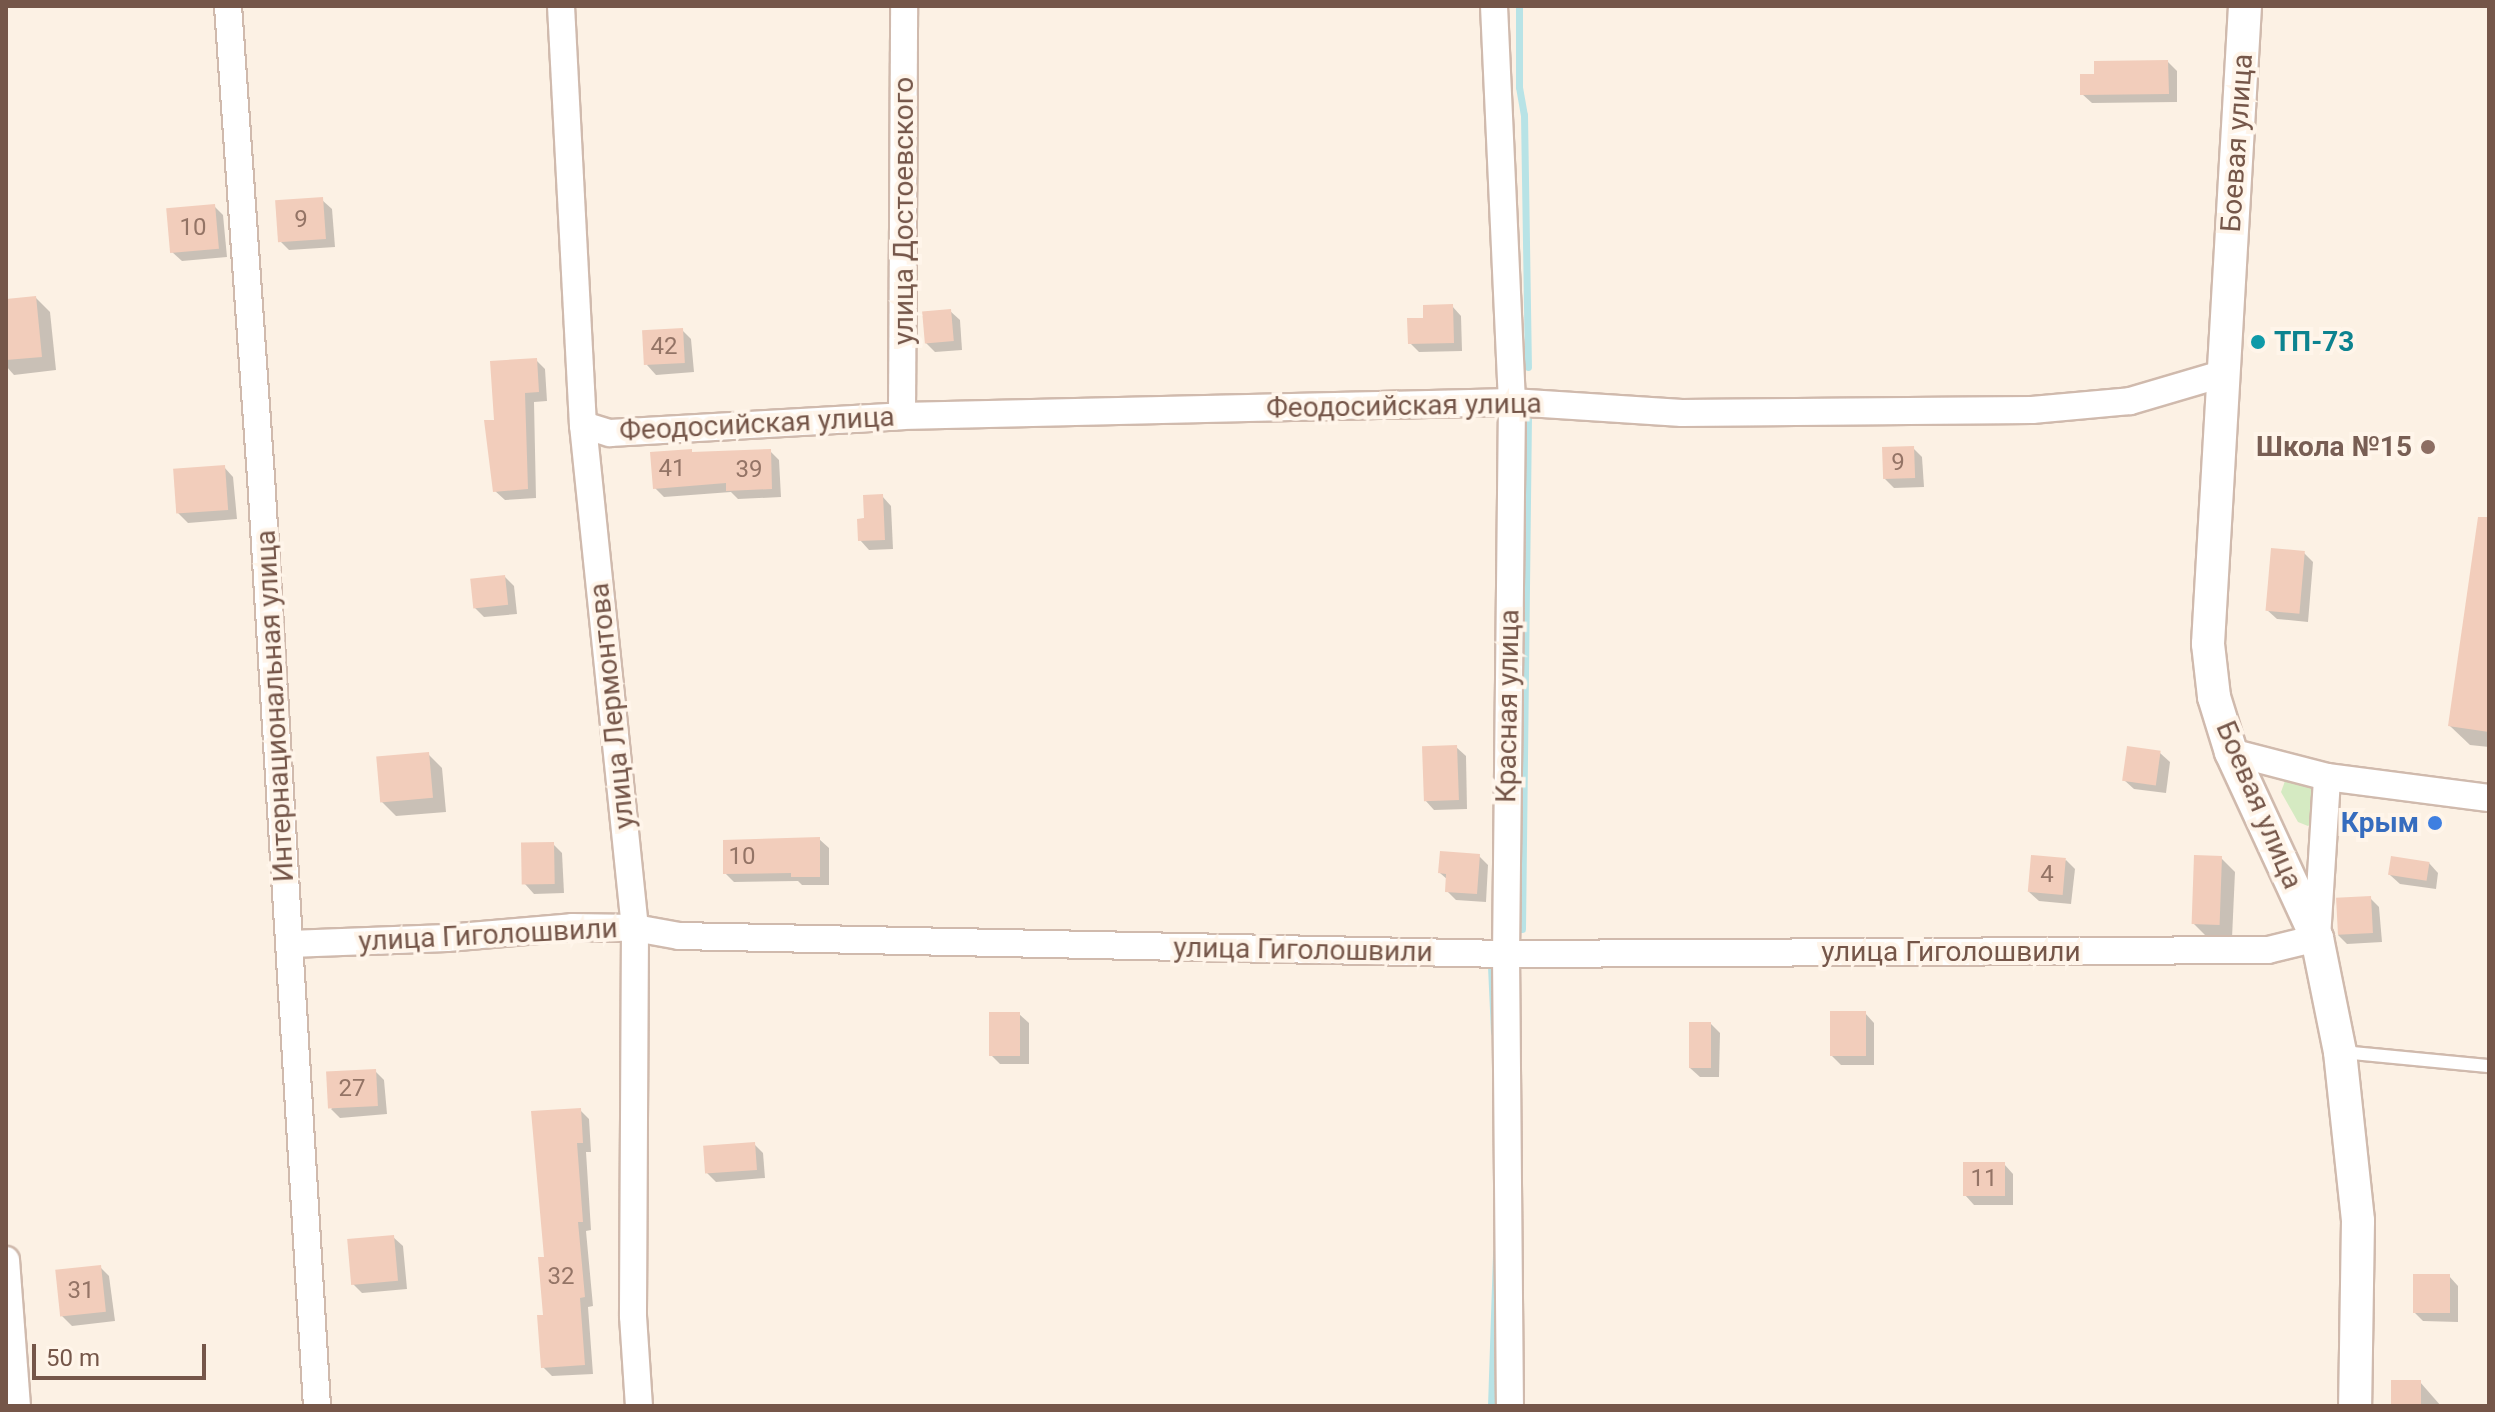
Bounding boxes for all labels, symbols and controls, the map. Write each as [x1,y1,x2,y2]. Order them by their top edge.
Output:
street label: Боевая улица [2214,53,2260,233]
street label: улица Достоевского [887,77,921,345]
house number: 9 [294,206,308,234]
house number: 10 [180,214,206,242]
place label: ТП-73 [2274,325,2354,359]
house number: 42 [651,333,677,361]
marker: ТП-73 [2249,333,2267,351]
street label: Феодосийская улица [1266,387,1542,425]
street label: Феодосийская улица [619,400,895,448]
place label: Школа №15 [2256,430,2412,464]
marker: Школа №15 [2419,438,2437,456]
house number: 9 [1891,449,1905,477]
house number: 41 [659,455,685,483]
house number: 39 [736,456,762,484]
street label: Интернациональная улица [249,529,301,883]
street label: улица Лермонтова [582,581,642,831]
street label: Красная улица [1490,609,1526,803]
street label: Боевая улица [2209,716,2309,894]
place label: Крым [2341,806,2419,840]
marker: Крым [2426,814,2444,832]
house number: 10 [729,843,755,871]
house number: 4 [2040,861,2054,889]
street label: улица Гиголошвили [358,911,618,959]
street label: улица Гиголошвили [1173,931,1433,969]
street label: улица Гиголошвили [1821,935,2081,969]
house number: 27 [339,1075,365,1103]
house number: 11 [1971,1165,1997,1193]
house number: 32 [548,1263,574,1291]
house number: 31 [68,1277,94,1305]
scale bar [36,1328,210,1378]
text: 50 m [46,1344,100,1372]

